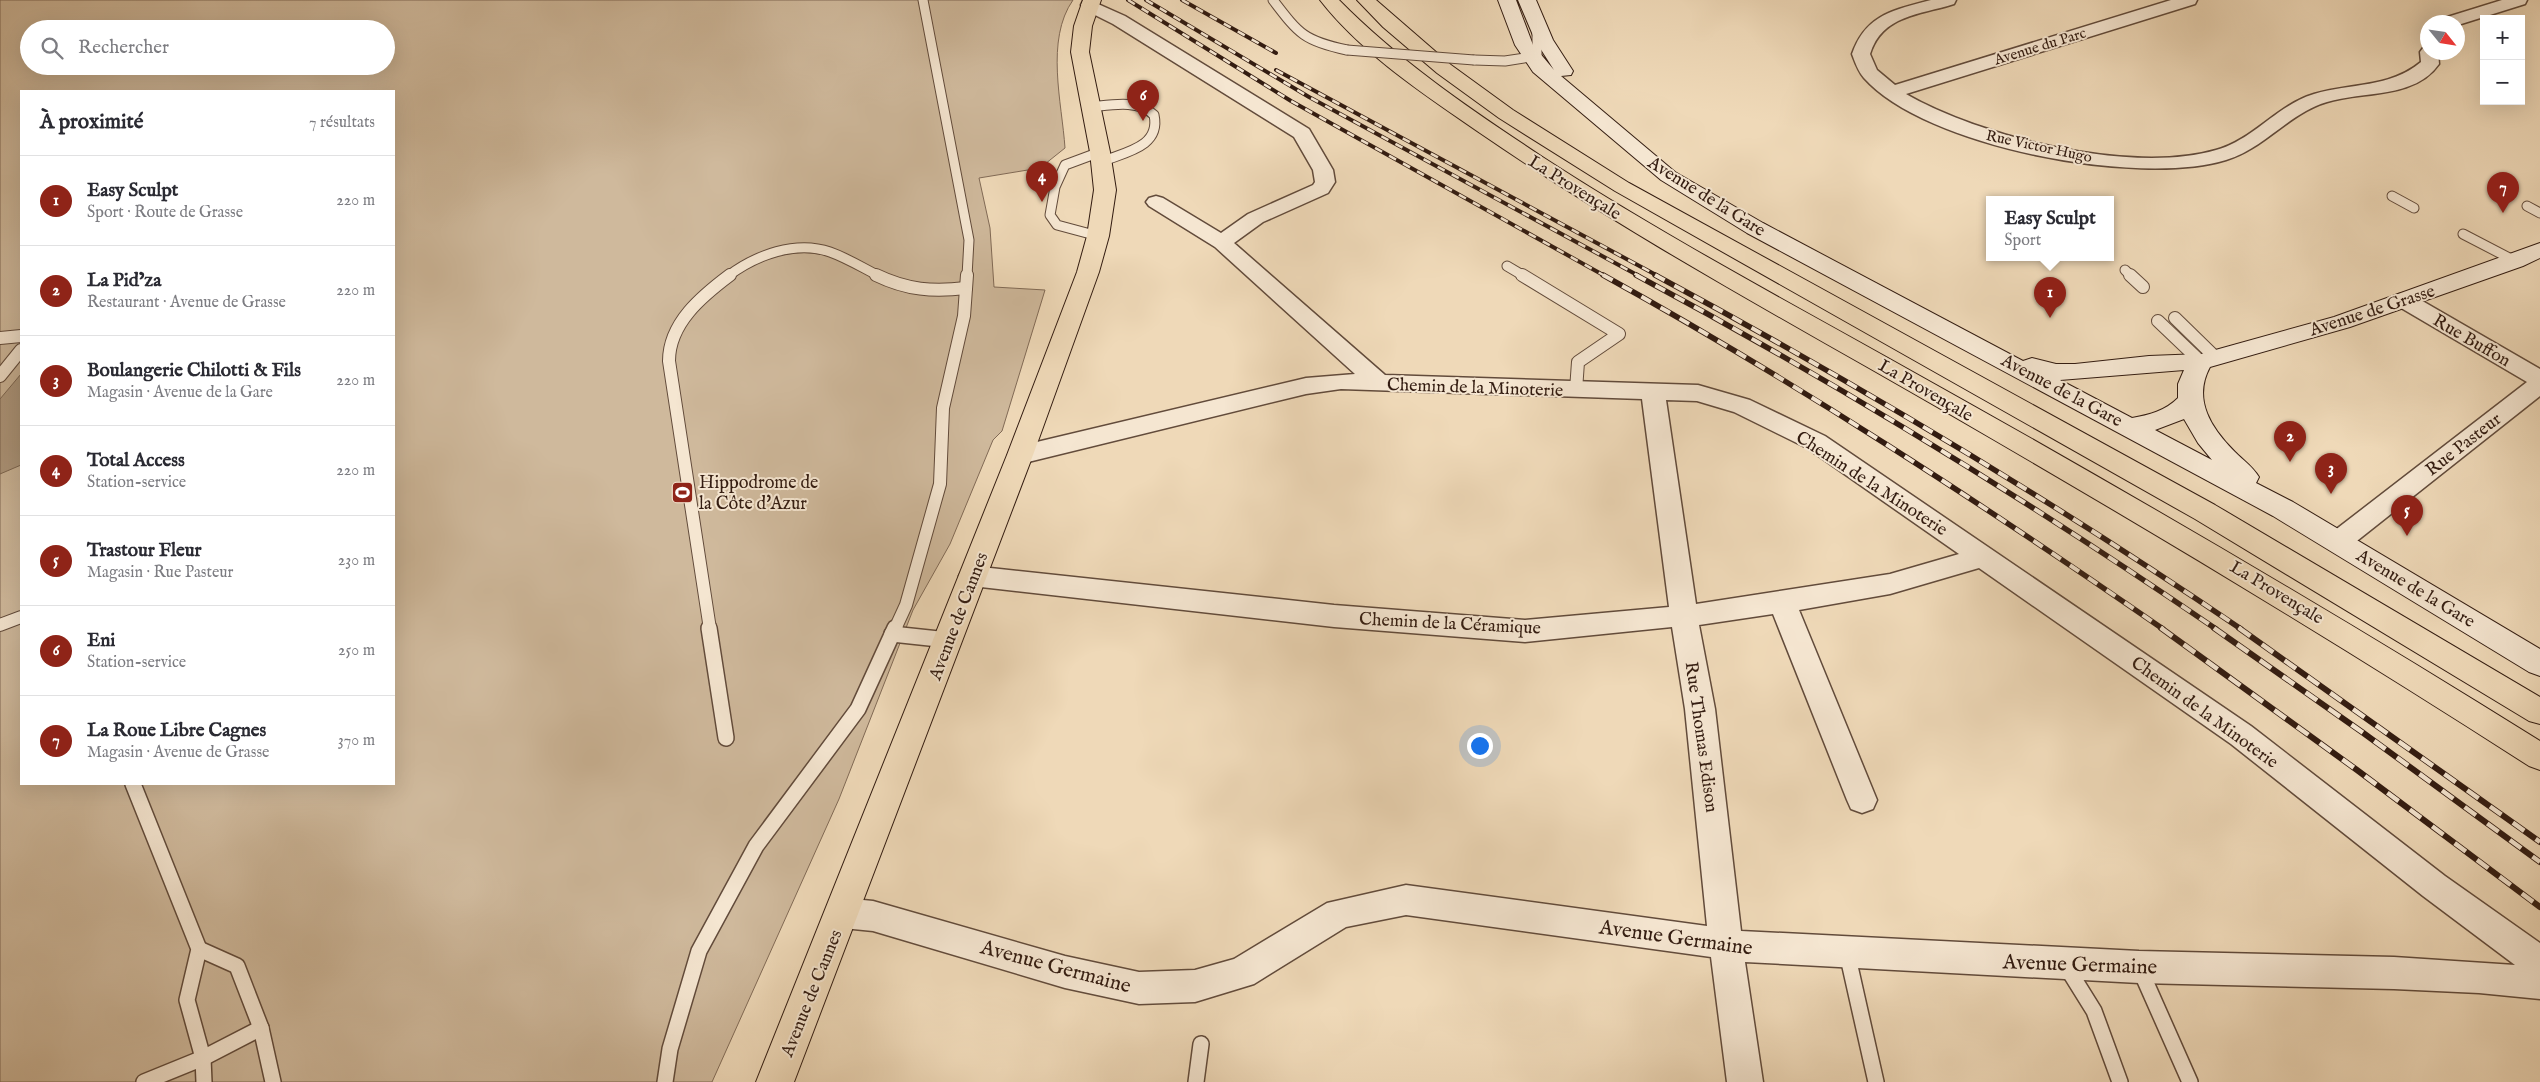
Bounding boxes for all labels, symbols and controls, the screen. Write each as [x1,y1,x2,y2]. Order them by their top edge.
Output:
north arrow [2420,15,2465,60]
map controls [2480,15,2525,105]
button: + [2480,15,2525,60]
search box [20,20,395,75]
street label: Avenue du Parc [1991,23,2088,70]
icon: search [38,34,66,62]
text: Rechercher [78,36,169,60]
button: − [2480,60,2525,105]
pin: 6 [1127,80,1159,121]
text: À proximité [40,109,143,136]
text: 7 résultats [309,113,375,133]
street label: Rue Victor Hugo [1984,126,2094,167]
street label: La Provençale [1523,151,1625,226]
street label: Avenue de la Gare [1642,151,1769,243]
pin: 4 [1026,161,1058,202]
pin: 7 [2487,172,2519,213]
text: Easy Sculpt [87,179,178,203]
text: 1 [53,191,59,211]
text: 220 m [336,191,375,211]
popup [1986,196,2114,261]
text: Sport · Route de Grasse [87,203,243,223]
text: Easy Sculpt [2004,207,2096,231]
text: Sport [2004,231,2041,251]
text: La Pid’za [87,269,161,293]
pin: 1 [2034,277,2066,318]
street label: Avenue de Grasse [2306,280,2438,343]
text: 2 [52,281,60,301]
text: 220 m [336,281,375,301]
text: Restaurant · Avenue de Grasse [87,293,286,313]
street label: Rue Buffon [2428,310,2515,373]
street label: Avenue de la Gare [1996,349,2126,433]
street label: La Provençale [1874,355,1977,428]
text: Boulangerie Chilotti & Fils [87,359,301,383]
text: 3 [53,371,59,391]
text: 220 m [336,371,375,391]
street label: Chemin de la Minoterie [1386,374,1563,403]
text: Magasin · Avenue de la Gare [87,383,273,403]
street label: Rue Pasteur [2421,408,2507,482]
pin: 2 [2274,421,2306,462]
street label: Chemin de la Minoterie [1791,427,1951,542]
text: Total Access [87,449,185,473]
pin: 3 [2315,453,2347,494]
text: 4 [52,461,60,481]
text: 220 m [336,461,375,481]
place label: Hippodrome de la Côte d'Azur [699,472,818,516]
text: Station-service [87,473,186,493]
sports icon: Hippodrome de la Côte d'Azur [671,480,695,504]
pin: 5 [2391,495,2423,536]
text: Trastour Fleur [87,539,202,563]
street label: Avenue de la Gare [2351,544,2479,634]
street label: Avenue de Cannes [924,549,994,685]
text: 5 [53,551,59,571]
text: 230 m [338,551,375,571]
street label: La Provençale [2225,556,2327,630]
text: Magasin · Rue Pasteur [87,563,233,583]
street label: Chemin de la Céramique [1358,608,1541,641]
text: Eni [87,629,115,653]
text: 6 [53,641,59,661]
text: 250 m [338,641,375,661]
street label: Chemin de la Minoterie [2126,652,2282,774]
text: Station-service [87,653,186,673]
street label: Rue Thomas Edison [1679,660,1723,814]
text: La Roue Libre Cagnes [87,719,266,743]
text: 7 [52,731,60,751]
text: 370 m [338,731,375,751]
your location [1467,733,1493,759]
text: Magasin · Avenue de Grasse [87,743,269,763]
street label: Avenue Germaine [1596,914,1755,963]
street label: Avenue de Cannes [776,927,848,1061]
street label: Avenue Germaine [977,934,1134,1001]
street label: Avenue Germaine [2001,949,2158,982]

